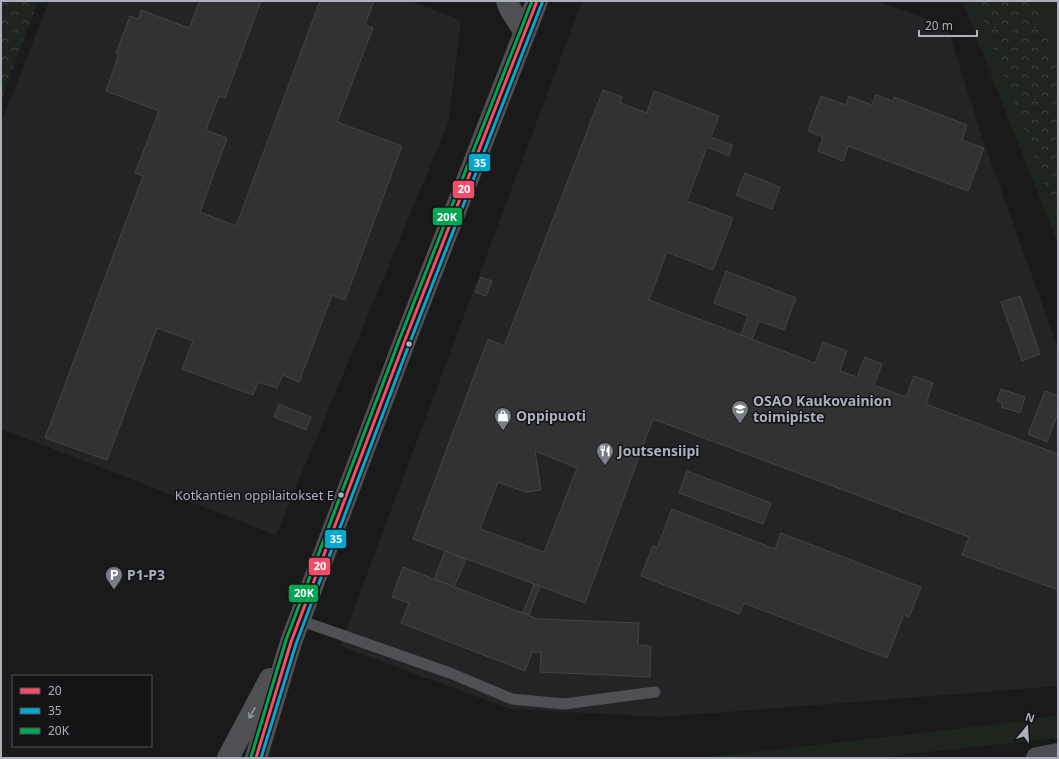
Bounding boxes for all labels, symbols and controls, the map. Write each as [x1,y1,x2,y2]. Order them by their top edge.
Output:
scale bar [919,12,977,38]
text: 20 m [925,17,953,34]
line badge: 35 [468,153,491,172]
text: 35 [474,155,486,170]
line badge: 20 [452,180,475,199]
text: 20 [458,181,470,196]
line badge: 20K [432,207,463,226]
text: 20K [437,209,458,224]
unlabelled marker [404,339,414,349]
place label: OSAO Kaukovainion toimipiste [753,391,892,426]
school or university icon: OSAO Kaukovainion toimipiste [730,399,750,424]
shop icon: Oppipuoti [493,406,513,431]
place label: Oppipuoti [516,406,586,425]
restaurant icon: Joutsensiipi [595,441,615,466]
place label: Joutsensiipi [616,441,699,460]
place label: Kotkantien oppilaitokset E [175,486,334,504]
marker: Kotkantien oppilaitokset E [336,490,346,500]
line badge: 35 [324,529,347,549]
text: 35 [330,531,342,546]
line badge: 20 [308,557,331,576]
text: 20 [314,558,326,573]
parking icon: P1-P3 [104,565,124,590]
place label: P1-P3 [127,565,165,584]
line badge: 20K [288,584,319,603]
text: 20K [294,585,315,600]
legend [12,675,152,747]
text: 20 [48,682,62,699]
text: 35 [48,702,62,719]
one-way arrow [248,707,255,719]
north arrow [1007,707,1047,747]
text: N [1024,708,1037,726]
text: 20K [48,722,70,739]

